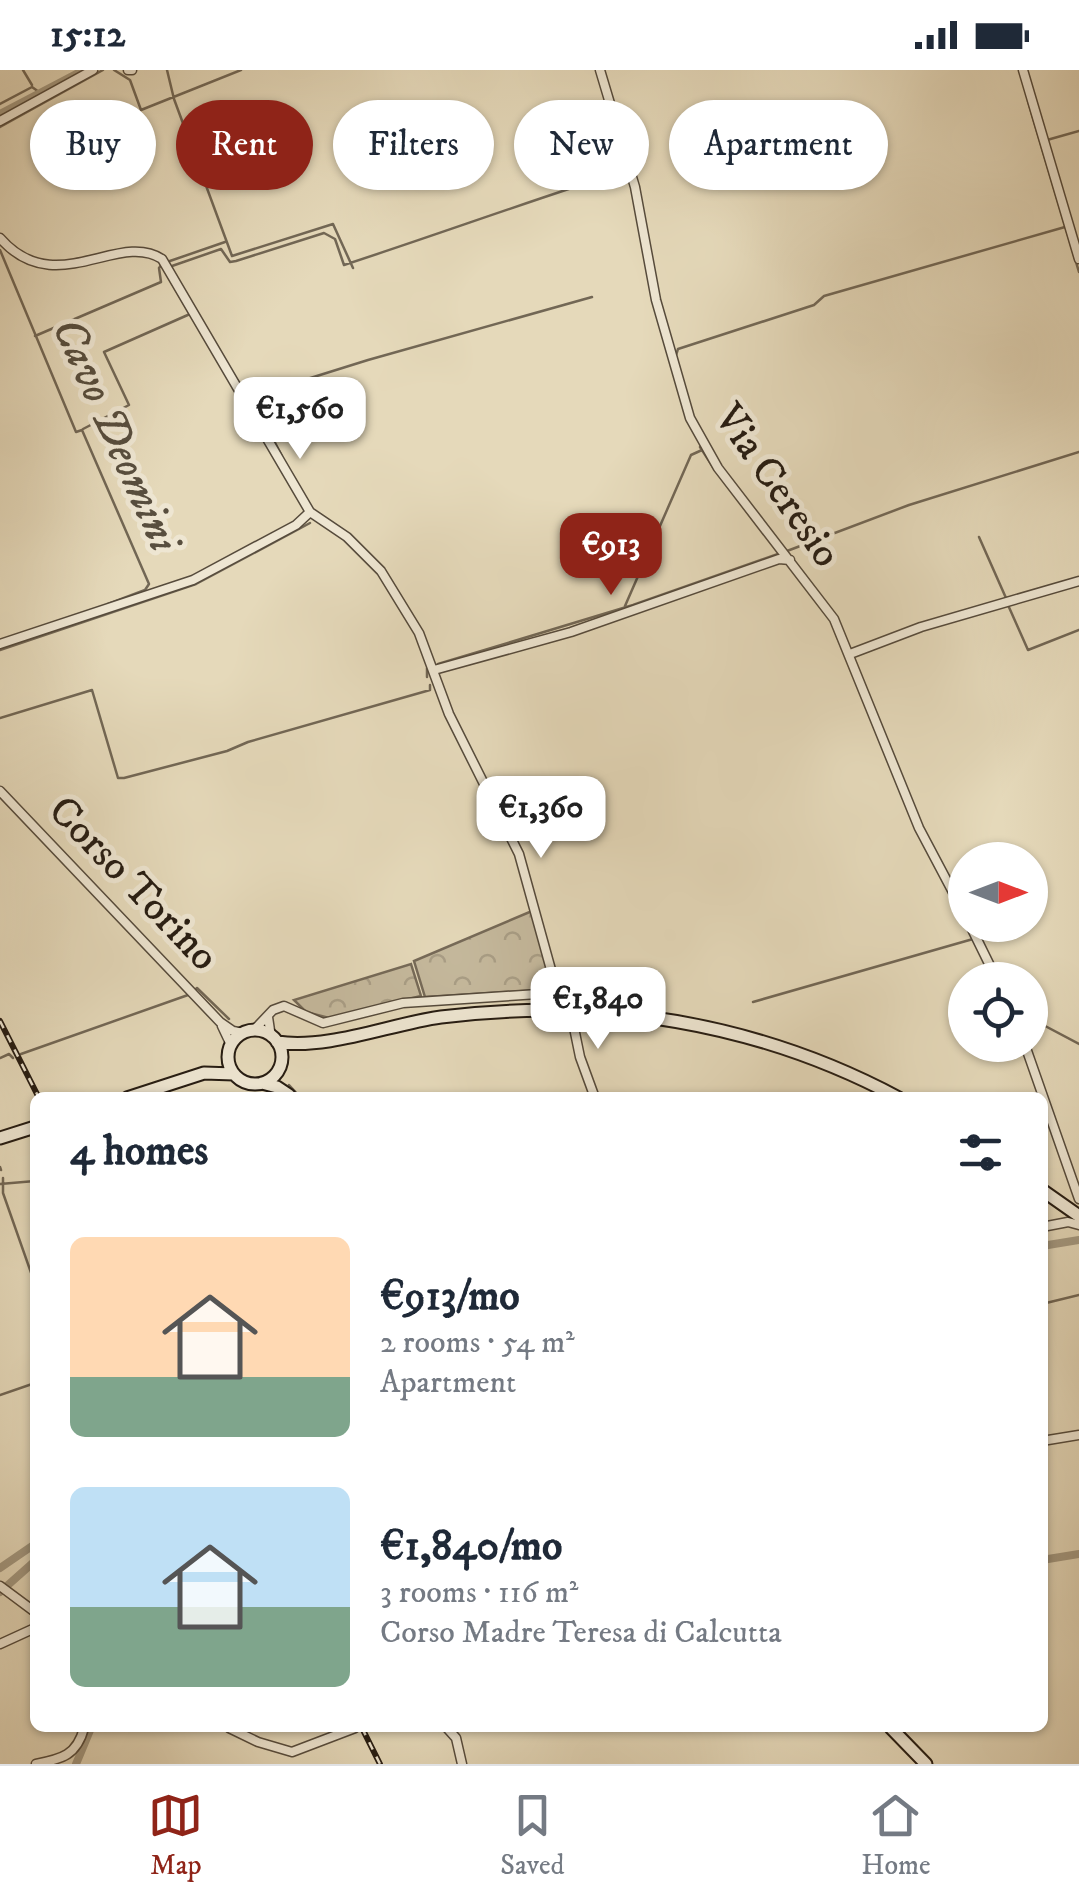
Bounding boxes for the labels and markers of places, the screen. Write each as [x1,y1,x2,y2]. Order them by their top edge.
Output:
pin: €1,560 [219,377,381,462]
pin: €913 [552,513,670,598]
pin: €1,360 [460,776,622,861]
pin: €1,840 [517,967,679,1052]

